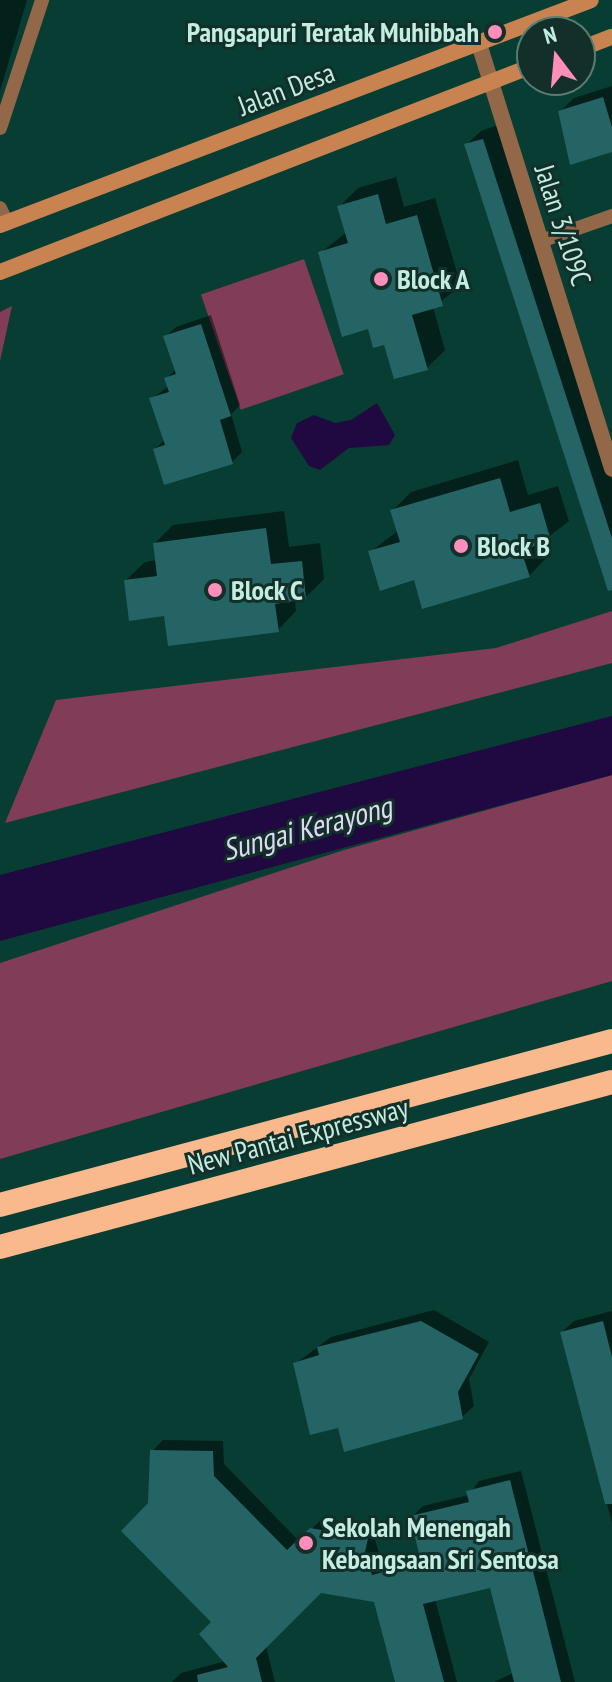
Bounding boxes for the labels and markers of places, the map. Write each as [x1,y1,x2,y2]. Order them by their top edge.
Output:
place label: Pangsapuri Teratak Muhibbah [185,15,479,49]
marker: Pangsapuri Teratak Muhibbah [486,23,504,41]
place label: Block A [397,262,471,296]
marker: Block A [372,270,390,288]
place label: Block B [477,529,551,563]
marker: Block B [452,537,470,555]
place label: Block C [231,573,304,607]
marker: Block C [206,581,224,599]
place label: Sekolah Menengah Kebangsaan Sri Sentosa [322,1510,559,1576]
marker: Sekolah Menengah Kebangsaan Sri Sentosa [297,1534,315,1552]

